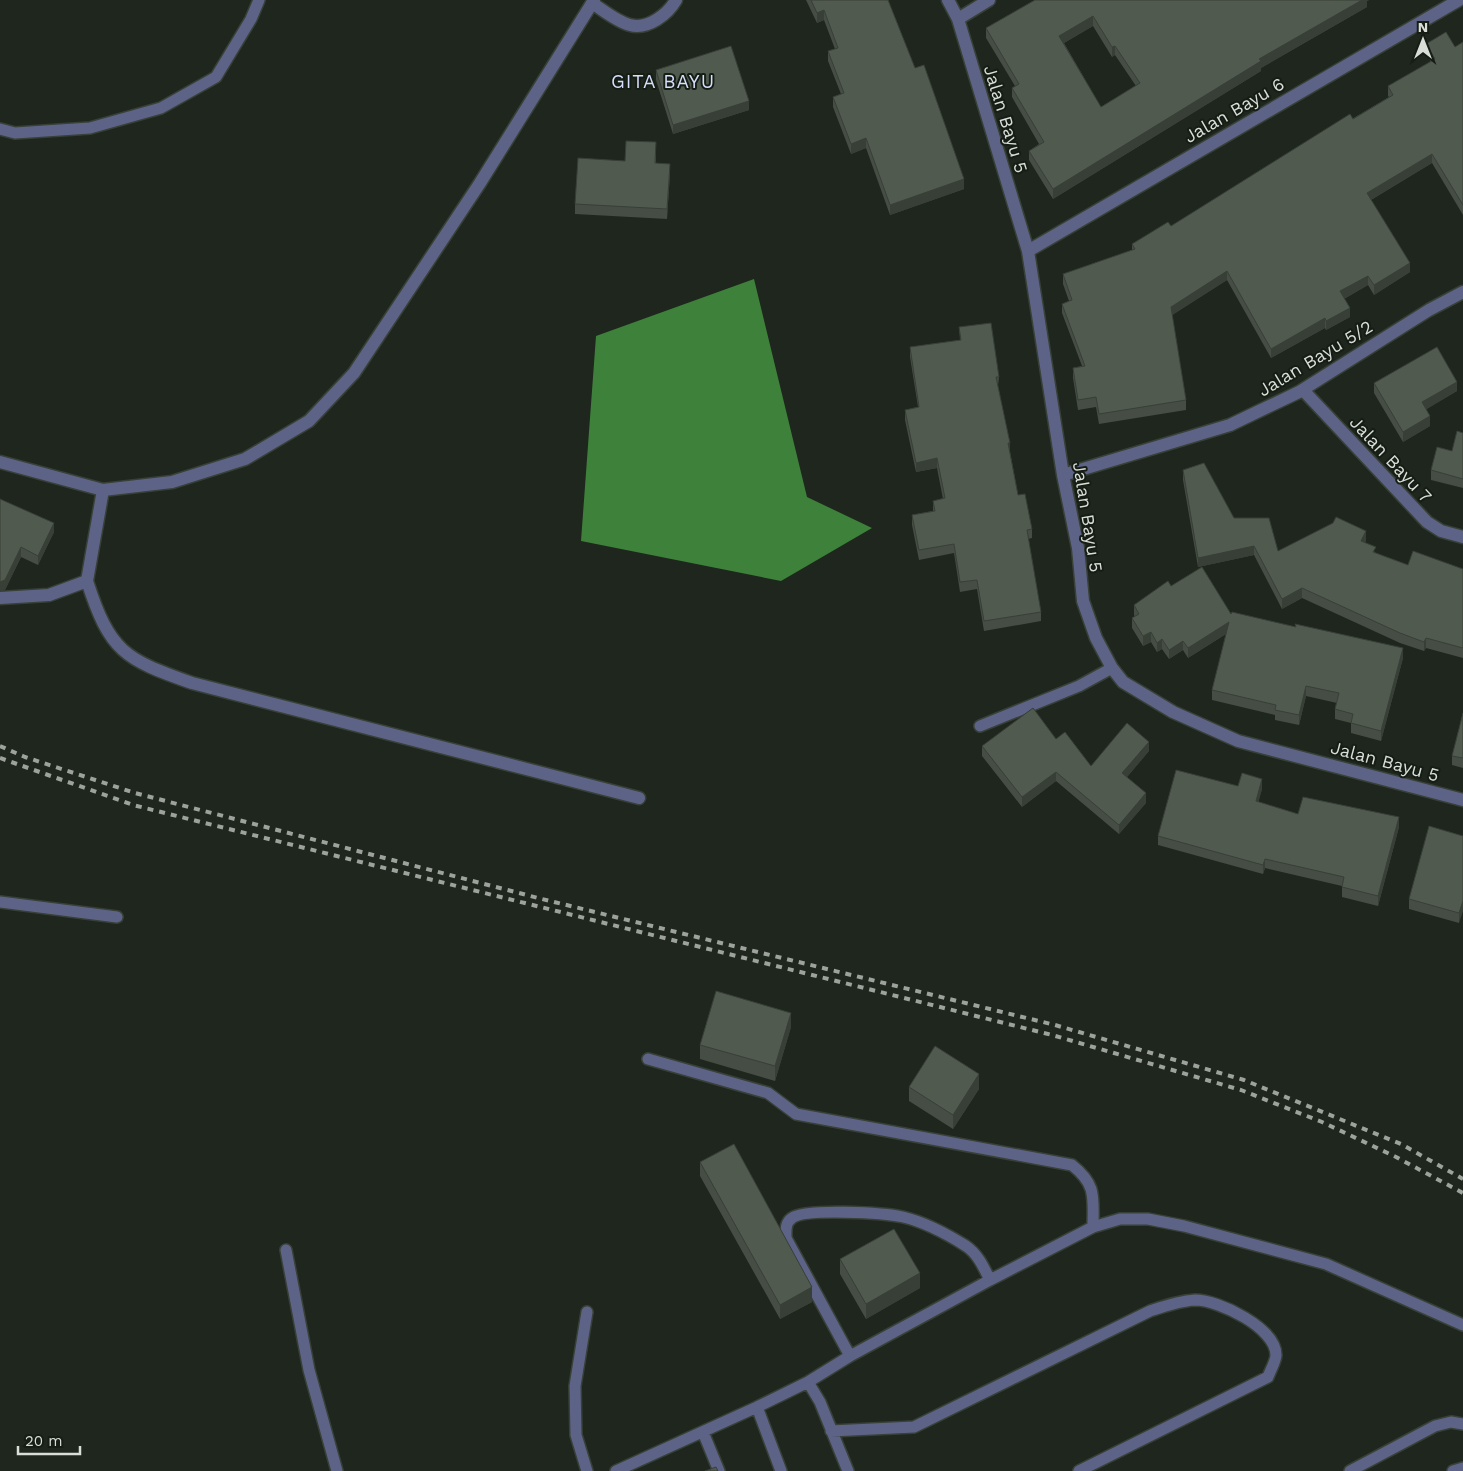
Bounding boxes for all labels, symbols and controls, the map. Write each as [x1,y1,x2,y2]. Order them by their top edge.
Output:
north arrow [1398,15,1448,65]
text: N [1418,19,1428,35]
street label: Jalan Bayu 5 [980,63,1032,175]
district label: GITA BAYU [611,70,715,93]
street label: Jalan Bayu 6 [1180,73,1288,147]
street label: Jalan Bayu 5/2 [1254,316,1376,400]
street label: Jalan Bayu 7 [1346,411,1436,507]
street label: Jalan Bayu 5 [1069,460,1107,574]
street label: Jalan Bayu 5 [1328,736,1442,786]
scale bar [18,1424,80,1456]
text: 20 m [25,1432,63,1450]

